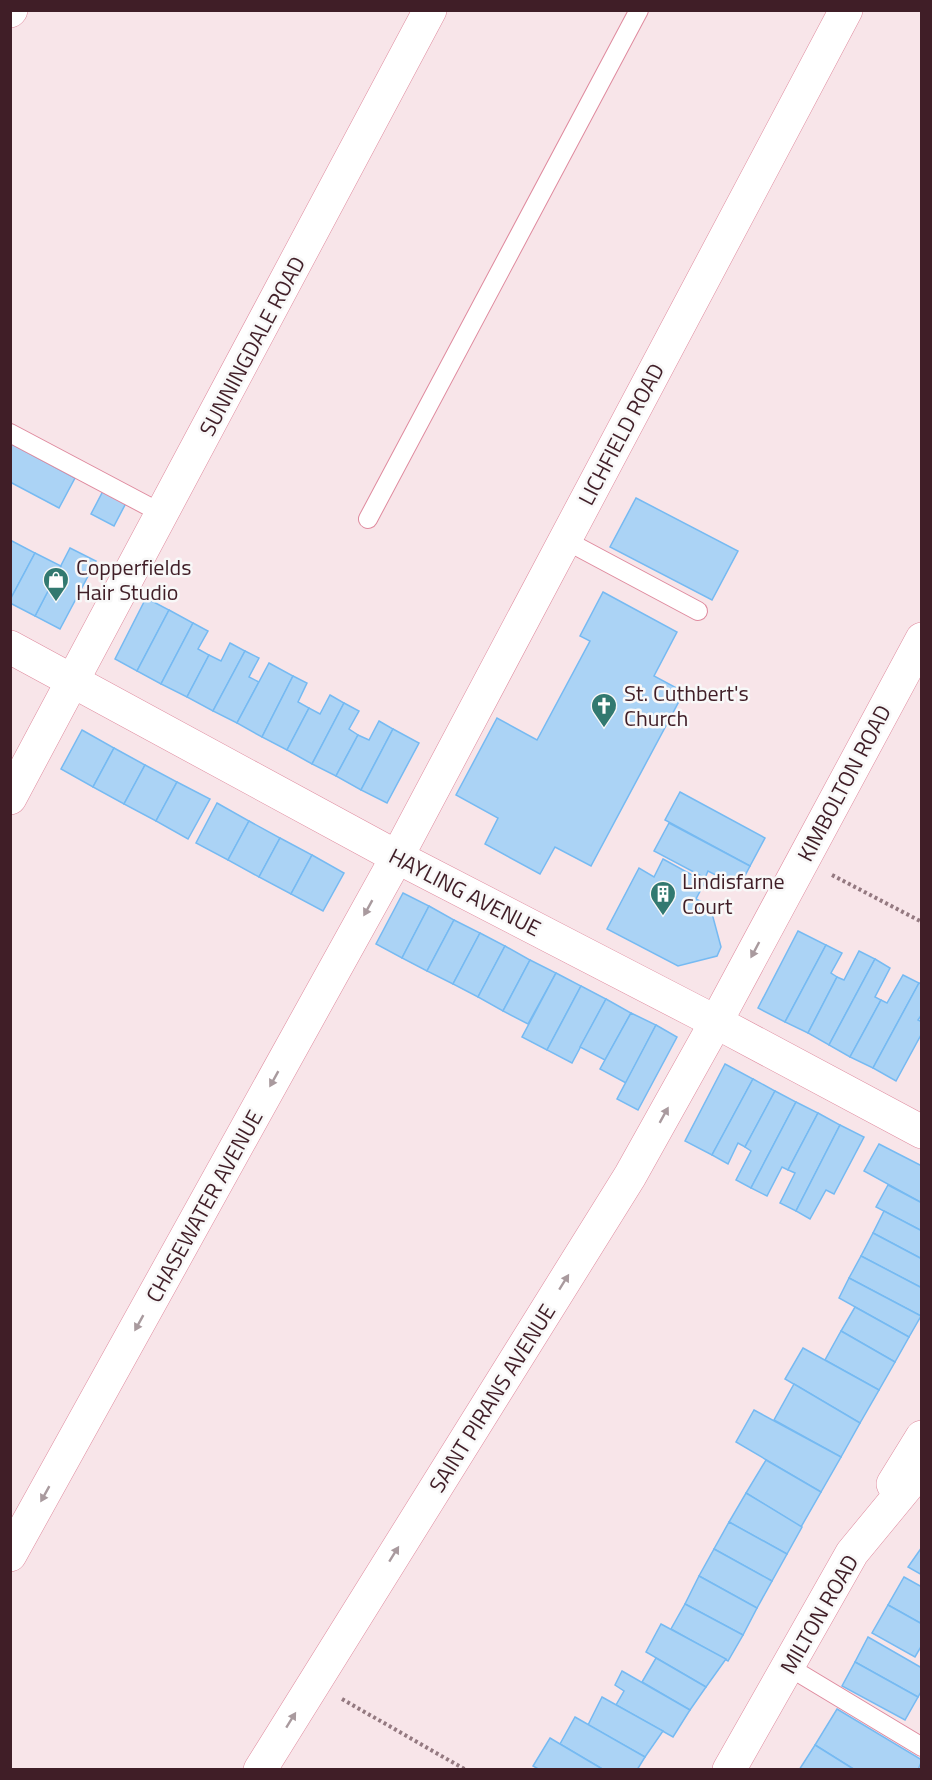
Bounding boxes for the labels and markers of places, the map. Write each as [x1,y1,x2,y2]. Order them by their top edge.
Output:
place label: Copperfields Hair Studio [76,550,191,609]
shop icon: Copperfields Hair Studio [41,565,71,603]
place label: St. Cuthbert's Church [624,676,749,735]
church icon: St. Cuthbert's Church [589,691,619,729]
place label: Lindisfarne Court [682,864,785,923]
building icon: Lindisfarne Court [648,879,678,917]

